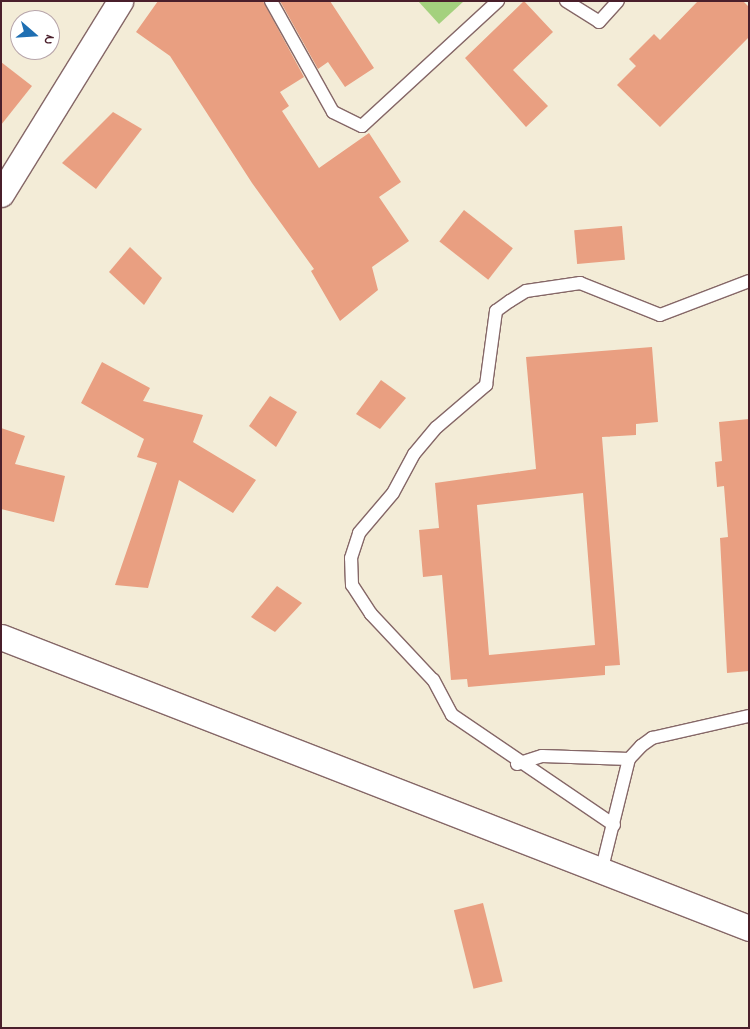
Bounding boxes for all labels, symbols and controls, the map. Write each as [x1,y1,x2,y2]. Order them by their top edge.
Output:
north arrow [10,10,60,60]
text: N [37,32,60,48]

